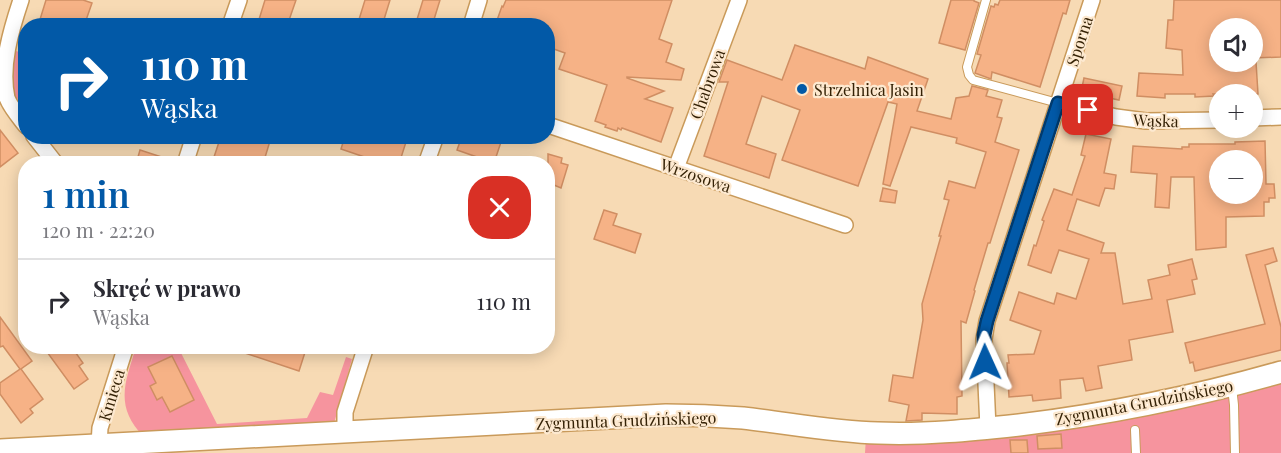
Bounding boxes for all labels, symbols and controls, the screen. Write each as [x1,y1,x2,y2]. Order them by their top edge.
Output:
street label: Sporna [1061,13,1097,69]
map controls [1209,18,1263,204]
button: sound [1209,18,1263,72]
text: 110 m [141,35,248,91]
icon: right [42,42,120,120]
street label: Chabrowa [685,46,729,122]
place label: Strzelnica Jasin [814,79,924,100]
marker: Strzelnica Jasin [795,82,809,96]
pin [1062,84,1113,135]
button: + [1209,84,1263,138]
text: Wąska [141,89,218,125]
icon: arrive [1071,93,1104,126]
street label: Wąska [1132,109,1179,131]
button: − [1209,150,1263,204]
street label: Wrzosowa [657,153,734,197]
text: 1 min [42,169,130,217]
button: close [468,176,531,239]
text: 120 m · 22:20 [42,216,155,243]
text: Skręć w prawo [93,273,241,303]
icon: right [42,285,75,318]
text: 110 m [477,286,531,316]
text: Wąska [93,303,150,330]
position arrow [953,330,1017,394]
street label: Kmieca [93,366,129,424]
street label: Zygmunta Grudzińskiego [1053,374,1235,430]
street label: Zygmunta Grudzińskiego [535,406,717,434]

